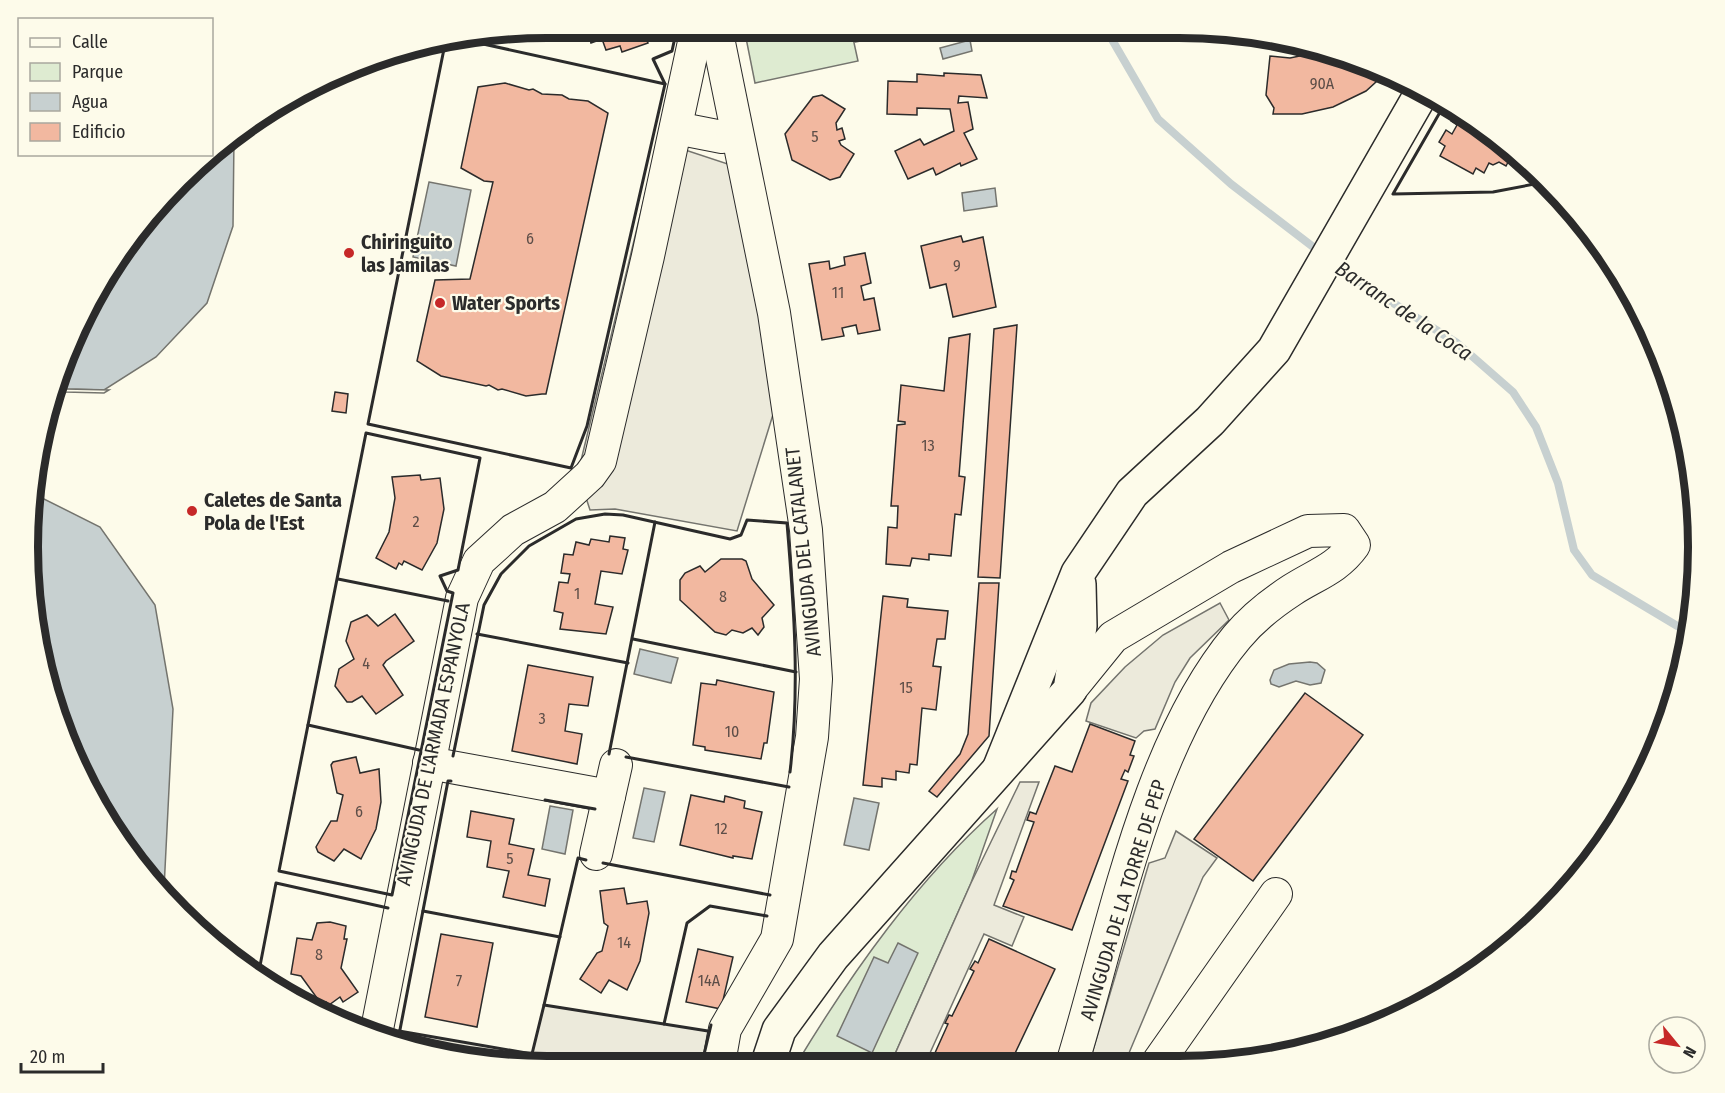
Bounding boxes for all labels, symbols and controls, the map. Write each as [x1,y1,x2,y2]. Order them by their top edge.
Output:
legend [18,18,213,156]
text: Calle [72,31,108,53]
text: Parque [72,61,123,83]
house number: 90A [1310,74,1335,93]
text: Agua [72,91,108,113]
text: Edificio [72,121,125,143]
house number: 5 [811,127,819,146]
house number: 6 [526,229,534,248]
place label: Chiringuito las Jamilas [361,230,453,277]
marker: Chiringuito las Jamilas [342,246,356,260]
house number: 9 [953,256,961,275]
water label: Barranc de la Coca [1330,256,1478,366]
house number: 11 [832,283,844,302]
place label: Water Sports [452,291,560,315]
marker: Water Sports [433,296,447,310]
house number: 13 [921,436,935,455]
street label: AVINGUDA DEL CATALANET [780,445,826,658]
place label: Caletes de Santa Pola de l'Est [204,488,342,535]
marker: Caletes de Santa Pola de l'Est [185,504,199,518]
house number: 2 [412,512,420,531]
house number: 1 [574,584,580,603]
house number: 8 [719,587,727,606]
street label: AVINGUDA DE L'ARMADA ESPANYOLA [391,600,475,888]
house number: 4 [362,654,370,673]
house number: 15 [899,678,913,697]
house number: 3 [538,709,546,728]
house number: 10 [725,722,739,741]
street label: AVINGUDA DE LA TORRE DE PEP [1075,777,1171,1023]
house number: 6 [355,802,363,821]
house number: 12 [714,819,728,838]
house number: 5 [506,849,514,868]
house number: 14 [617,933,631,952]
house number: 8 [315,945,323,964]
house number: 7 [456,971,463,990]
house number: 14A [698,971,721,990]
north arrow [1647,1015,1707,1075]
scale bar [21,1036,104,1074]
text: N [1679,1043,1700,1061]
text: 20 m [30,1046,65,1068]

